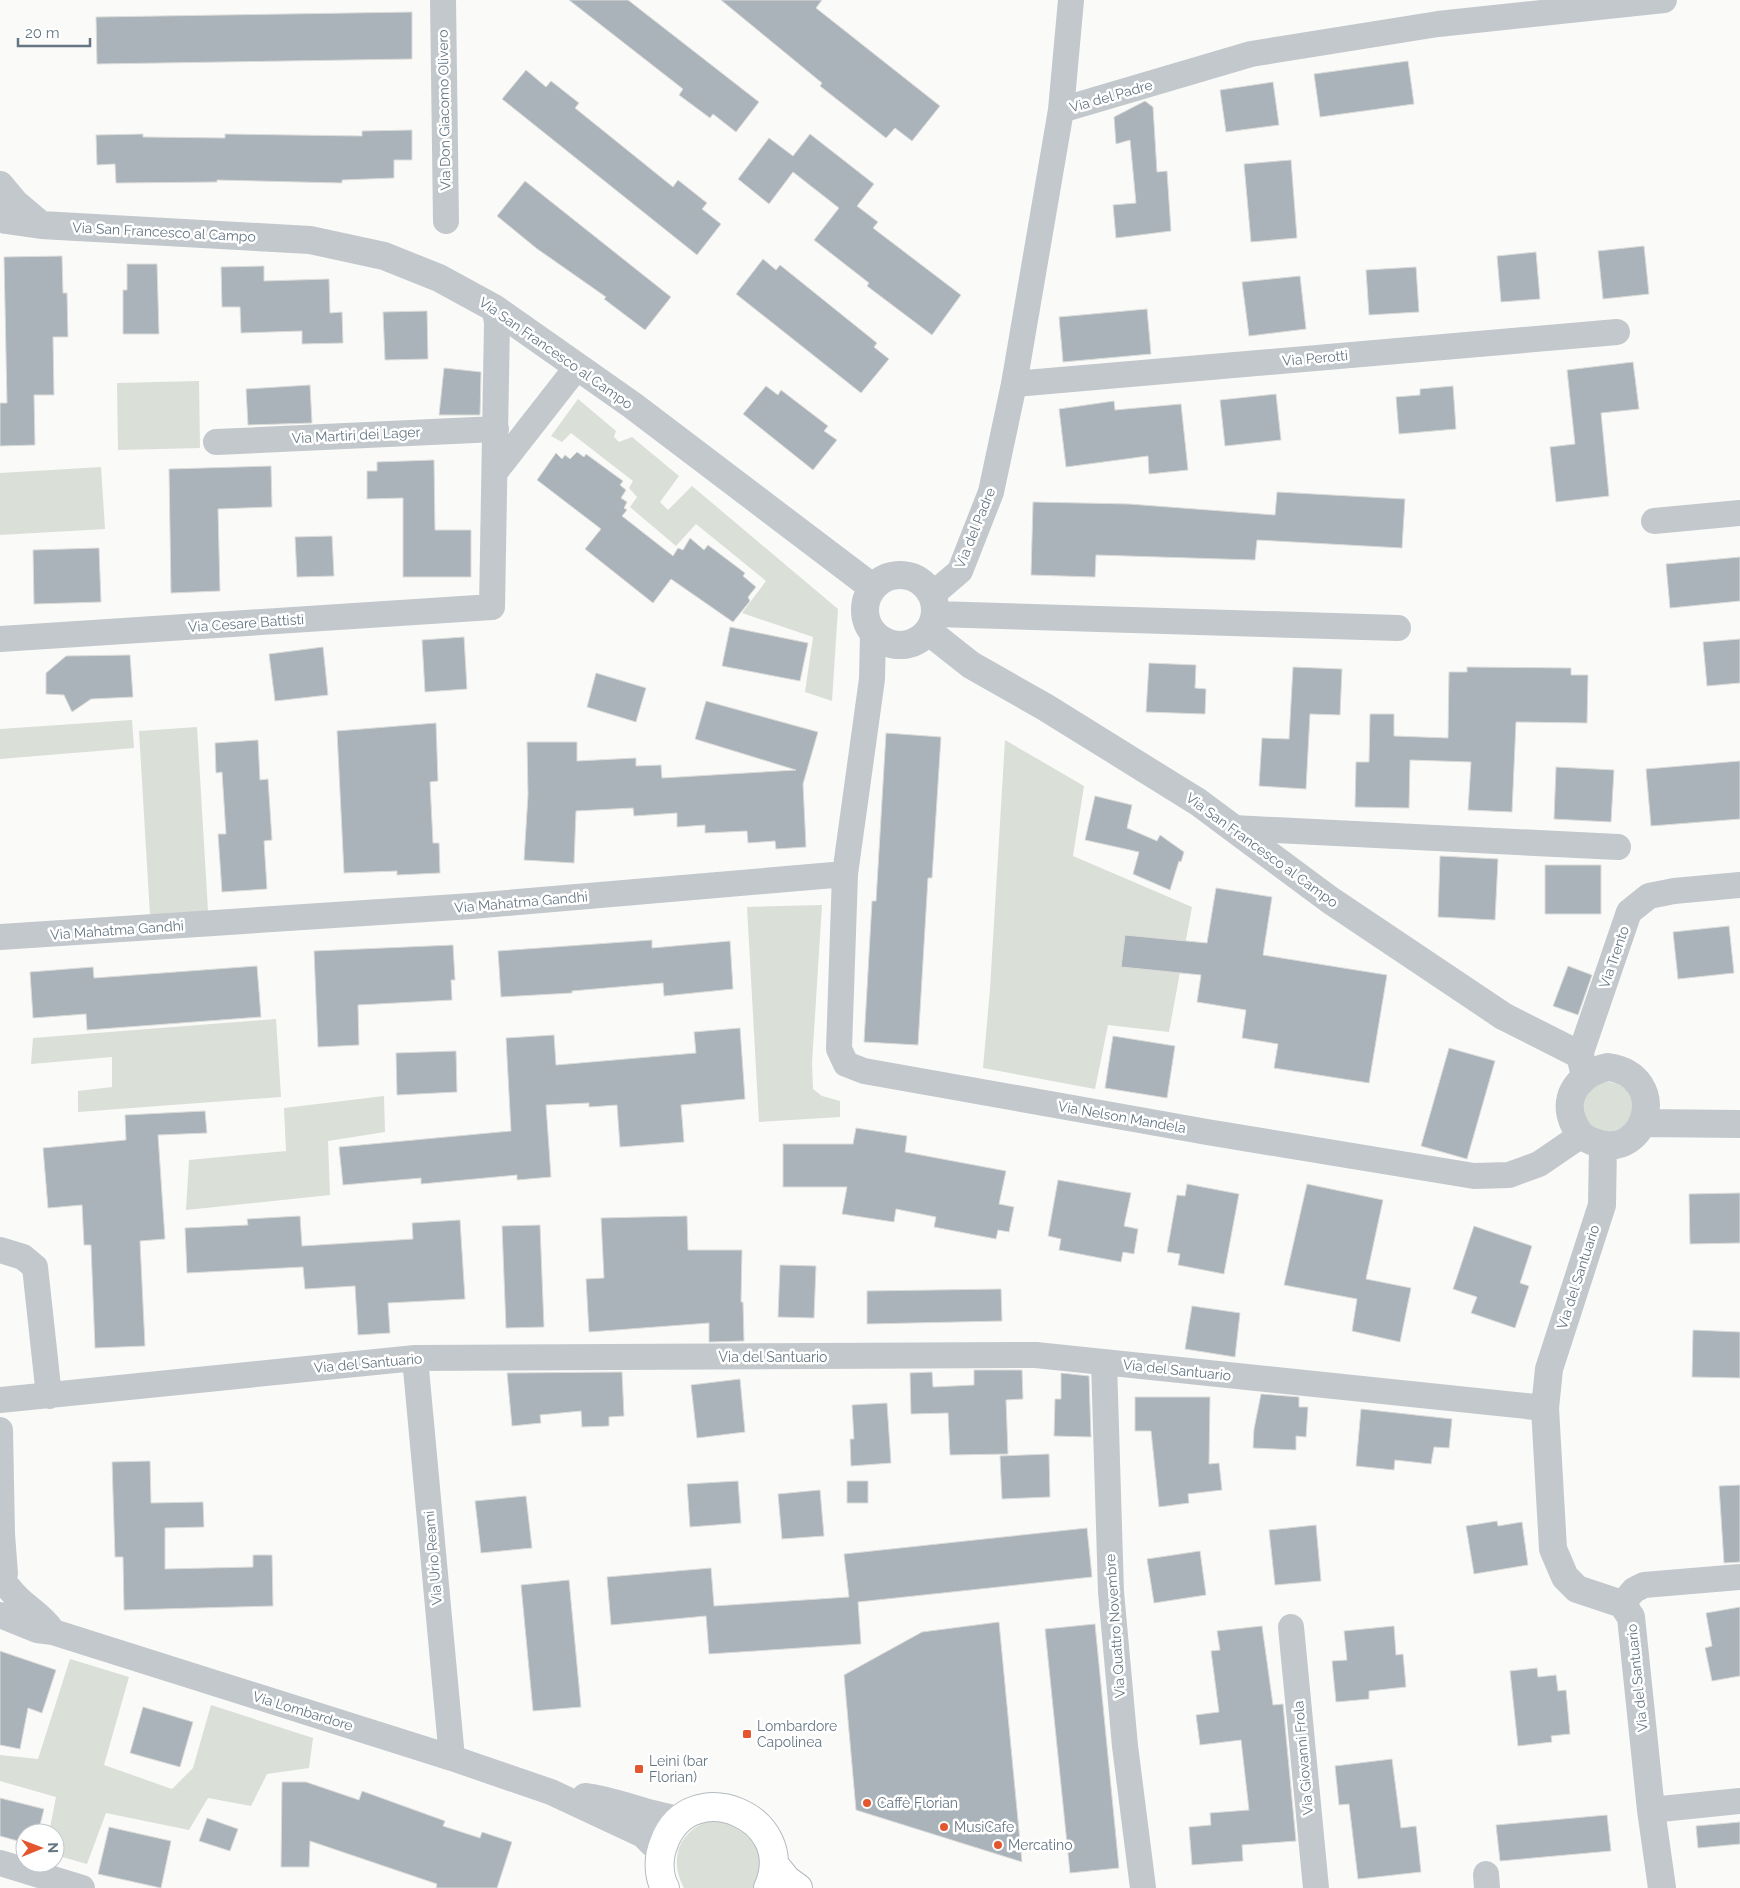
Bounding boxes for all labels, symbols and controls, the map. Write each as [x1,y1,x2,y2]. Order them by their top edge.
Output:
scale bar [18,15,90,47]
text: 20 m [25,24,60,42]
street label: Via Don Giacomo Olivero [435,29,453,191]
street label: Via del Padre [1068,77,1154,115]
street label: Via San Francesco al Campo [72,219,256,245]
street label: Via San Francesco al Campo [476,294,636,412]
street label: Via Perotti [1281,347,1349,369]
street label: Via Martiri dei Lager [291,424,421,446]
street label: Via del Padre [952,485,998,571]
street label: Via Cesare Battisti [187,611,305,635]
street label: Via San Francesco al Campo [1183,790,1341,910]
street label: Via Mahatma Gandhi [454,888,588,916]
street label: Via Mahatma Gandhi [50,917,184,943]
street label: Via Trento [1596,924,1632,990]
street label: Via Nelson Mandela [1057,1098,1187,1136]
street label: Via del Santuario [1554,1223,1602,1331]
street label: Via del Santuario [719,1349,827,1365]
street label: Via del Santuario [313,1350,423,1376]
street label: Via del Santuario [1122,1356,1232,1384]
street label: Via Urio Reami [421,1510,445,1606]
street label: Via Quattro Novembre [1102,1553,1128,1699]
street label: Via del Santuario [1623,1623,1651,1733]
street label: Via Lombardore [251,1688,355,1734]
street label: Via Giovanni Frola [1290,1700,1316,1816]
place label: Lombardore Capolinea [757,1718,837,1750]
marker: Lombardore Capolinea [741,1728,753,1740]
place label: Leini (bar Florian) [649,1753,708,1785]
marker: Leini (bar Florian) [633,1763,645,1775]
place label: Caffè Florian [877,1795,958,1811]
marker: Caffè Florian [861,1797,873,1809]
place label: MusiCafe [954,1819,1014,1835]
marker: MusiCafe [938,1821,950,1833]
north arrow [15,1823,65,1873]
place label: Mercatino [1008,1837,1073,1853]
marker: Mercatino [992,1839,1004,1851]
text: N [45,1842,61,1853]

